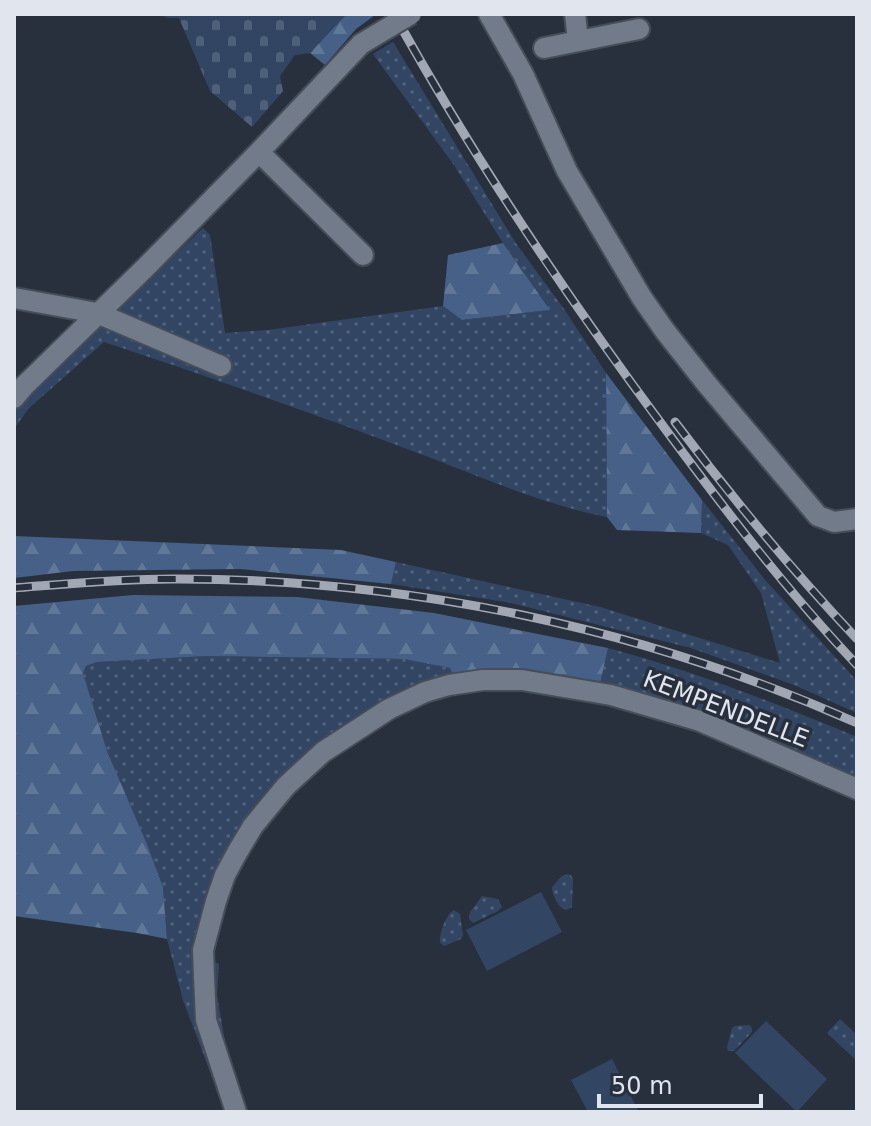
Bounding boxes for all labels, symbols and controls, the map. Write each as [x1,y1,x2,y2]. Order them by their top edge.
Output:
street label: KEMPENDELLE [639,665,813,753]
scale bar [599,1058,761,1108]
text: 50 m [611,1072,673,1100]

